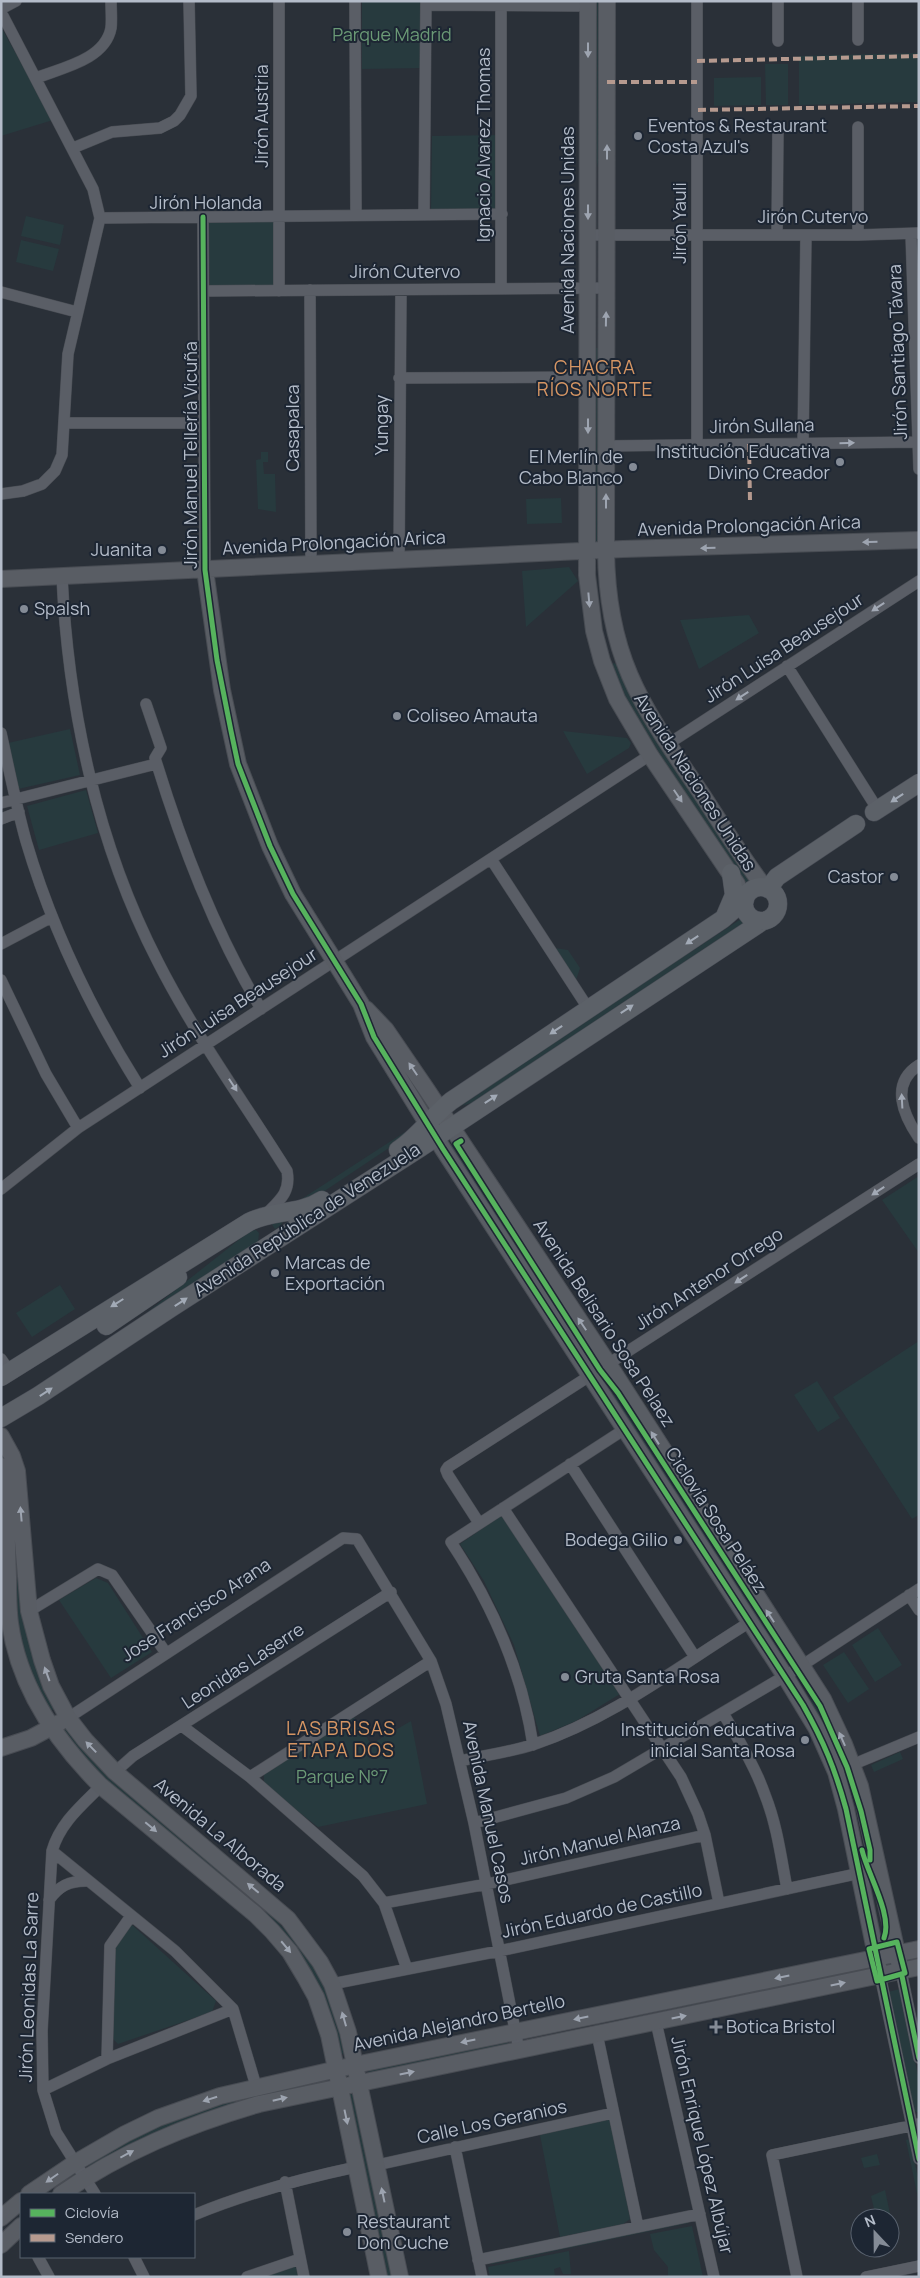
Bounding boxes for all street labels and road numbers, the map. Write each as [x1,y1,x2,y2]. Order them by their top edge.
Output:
street label: Ignacio Alvarez Thomas [471,48,495,242]
street label: Jirón Austria [249,64,273,168]
street label: Avenida Naciones Unidas [555,126,579,334]
street label: Jirón Yauli [667,182,691,264]
street label: Jirón Holanda [150,190,262,214]
street label: Jirón Cutervo [758,204,868,228]
street label: Jirón Cutervo [350,259,460,283]
street label: Jirón Santiago Távara [882,264,912,440]
street label: Jirón Manuel Tellería Vicuña [178,341,202,569]
street label: Casapalca [280,384,304,472]
street label: Yungay [369,394,393,455]
street label: Jirón Sullana [709,412,815,438]
street label: Avenida Prolongación Arica [637,509,861,541]
street label: Avenida Prolongación Arica [222,524,446,560]
street label: Jirón Luisa Beausejour [699,586,868,708]
street label: Avenida Naciones Unidas [629,688,762,875]
street label: Jirón Luisa Beausejour [153,941,322,1063]
street label: Avenida República de Venezuela [189,1137,424,1301]
street label: Avenida Belisario Sosa Pelaez [528,1214,681,1431]
street label: Jirón Antenor Orrego [630,1221,787,1335]
street label: Ciclovía Sosa Peláez [661,1442,773,1597]
street label: Jose Francisco Arana [116,1552,275,1667]
street label: Leonidas Laserre [177,1617,308,1714]
street label: Avenida Manuel Casos [458,1718,520,1905]
street label: Avenida La Alborada [150,1772,292,1897]
street label: Jirón Manuel Alanza [517,1810,682,1870]
street label: Jirón Eduardo de Castillo [499,1877,704,1943]
street label: Jirón Leonidas La Sarre [13,1892,43,2082]
street label: Avenida Alejandro Bertello [351,1988,567,2056]
street label: Jirón Enrique López Albújar [666,2033,740,2257]
street label: Calle Los Geranios [415,2093,569,2149]

